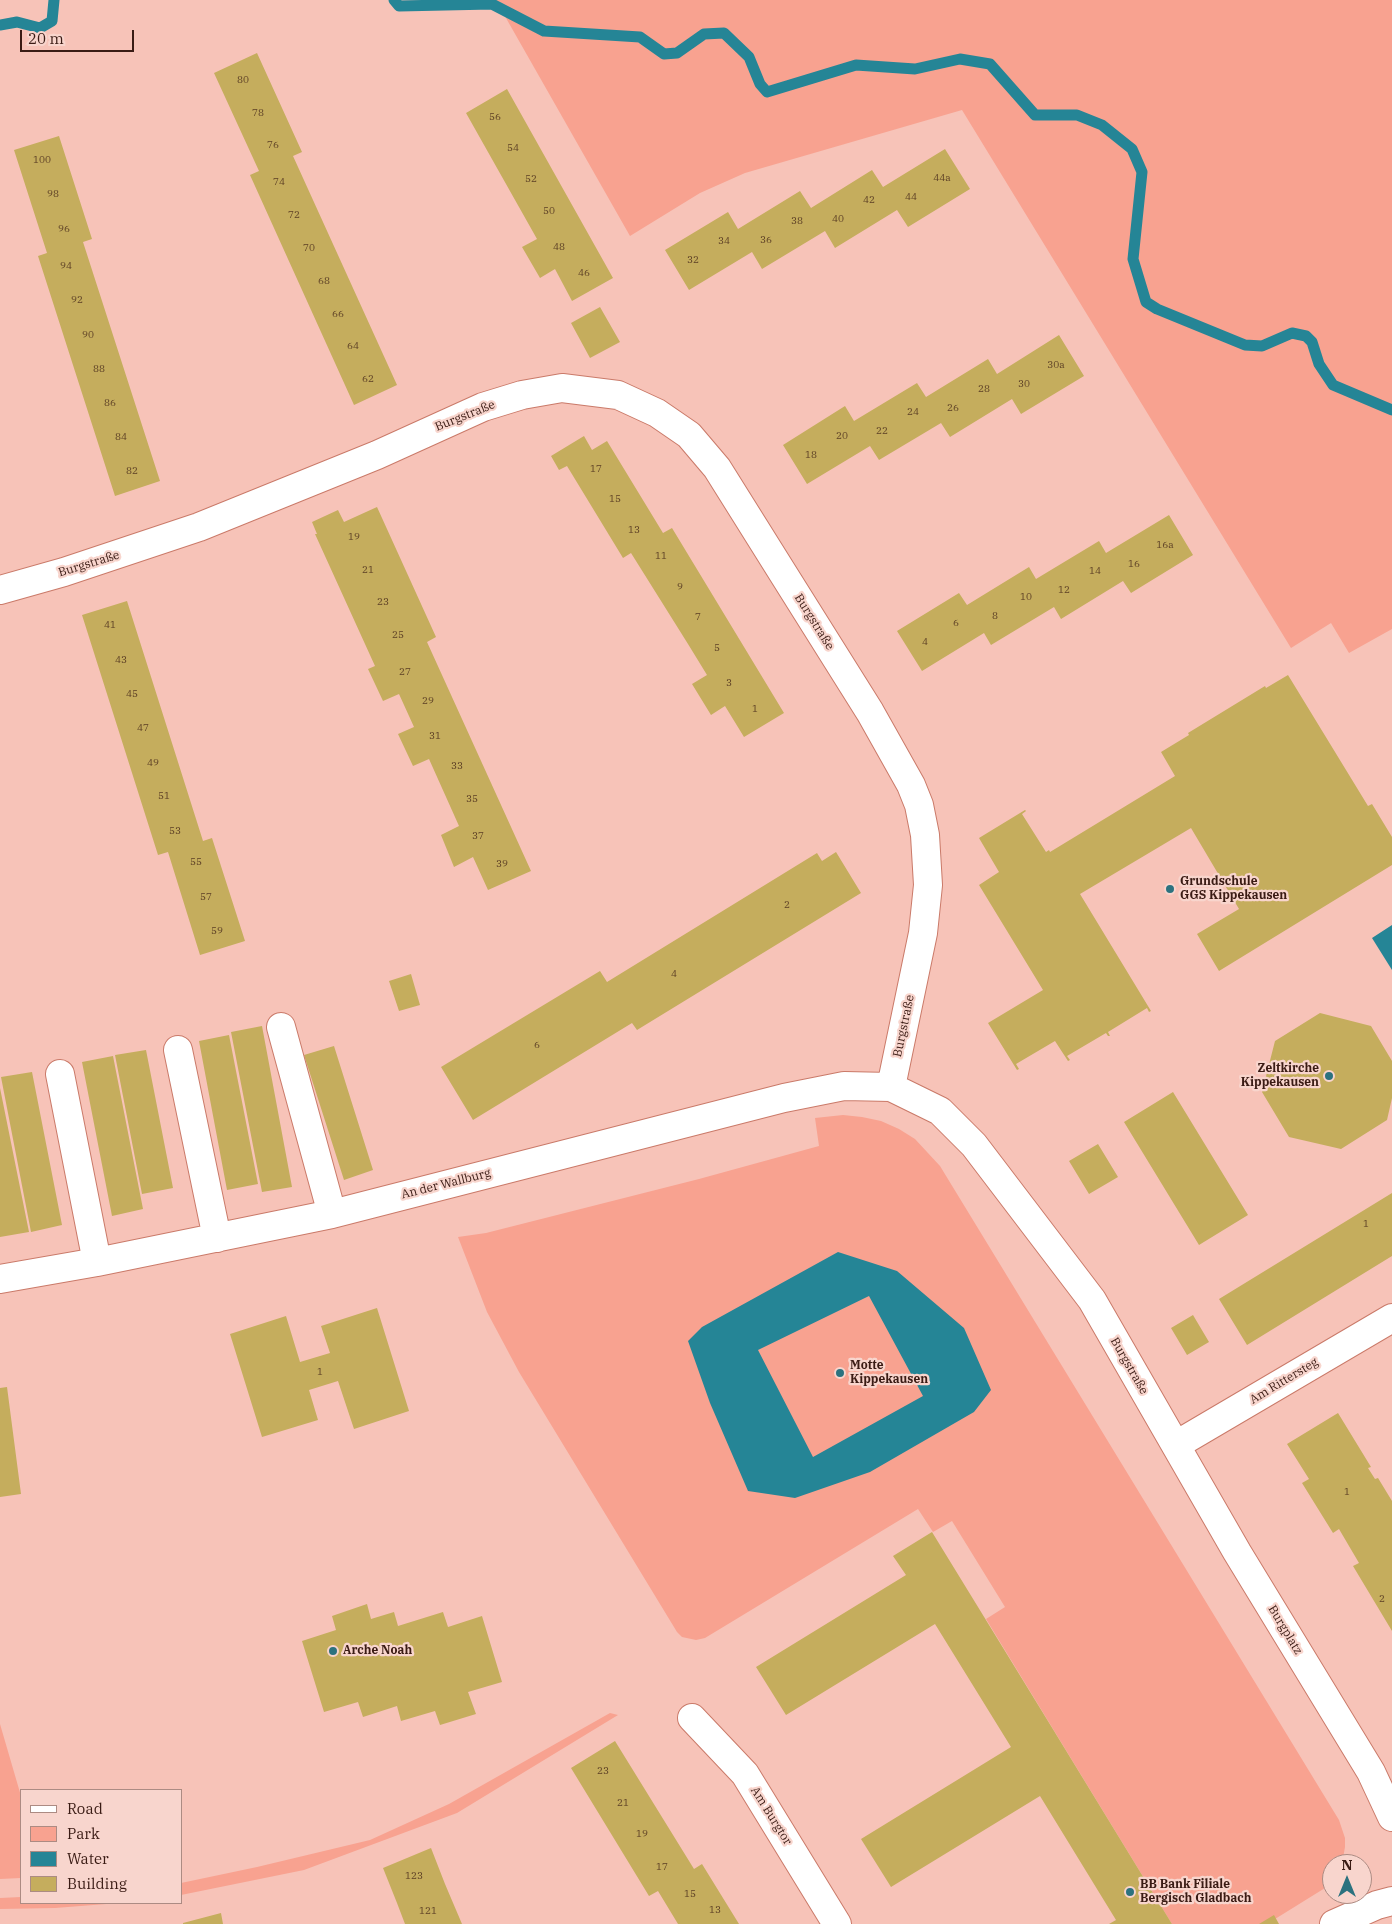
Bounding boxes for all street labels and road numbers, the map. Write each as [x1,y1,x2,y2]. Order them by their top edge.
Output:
street label: Burgstraße [433,397,497,435]
street label: Burgstraße [57,548,121,580]
street label: Burgstraße [791,591,837,653]
street label: Burgstraße [890,994,918,1058]
street label: An der Wallburg [400,1166,492,1202]
street label: Burgstraße [1107,1335,1151,1397]
street label: Am Rittersteg [1247,1355,1321,1407]
street label: Burgplatz [1265,1603,1305,1657]
street label: Am Burgtor [747,1784,795,1848]

